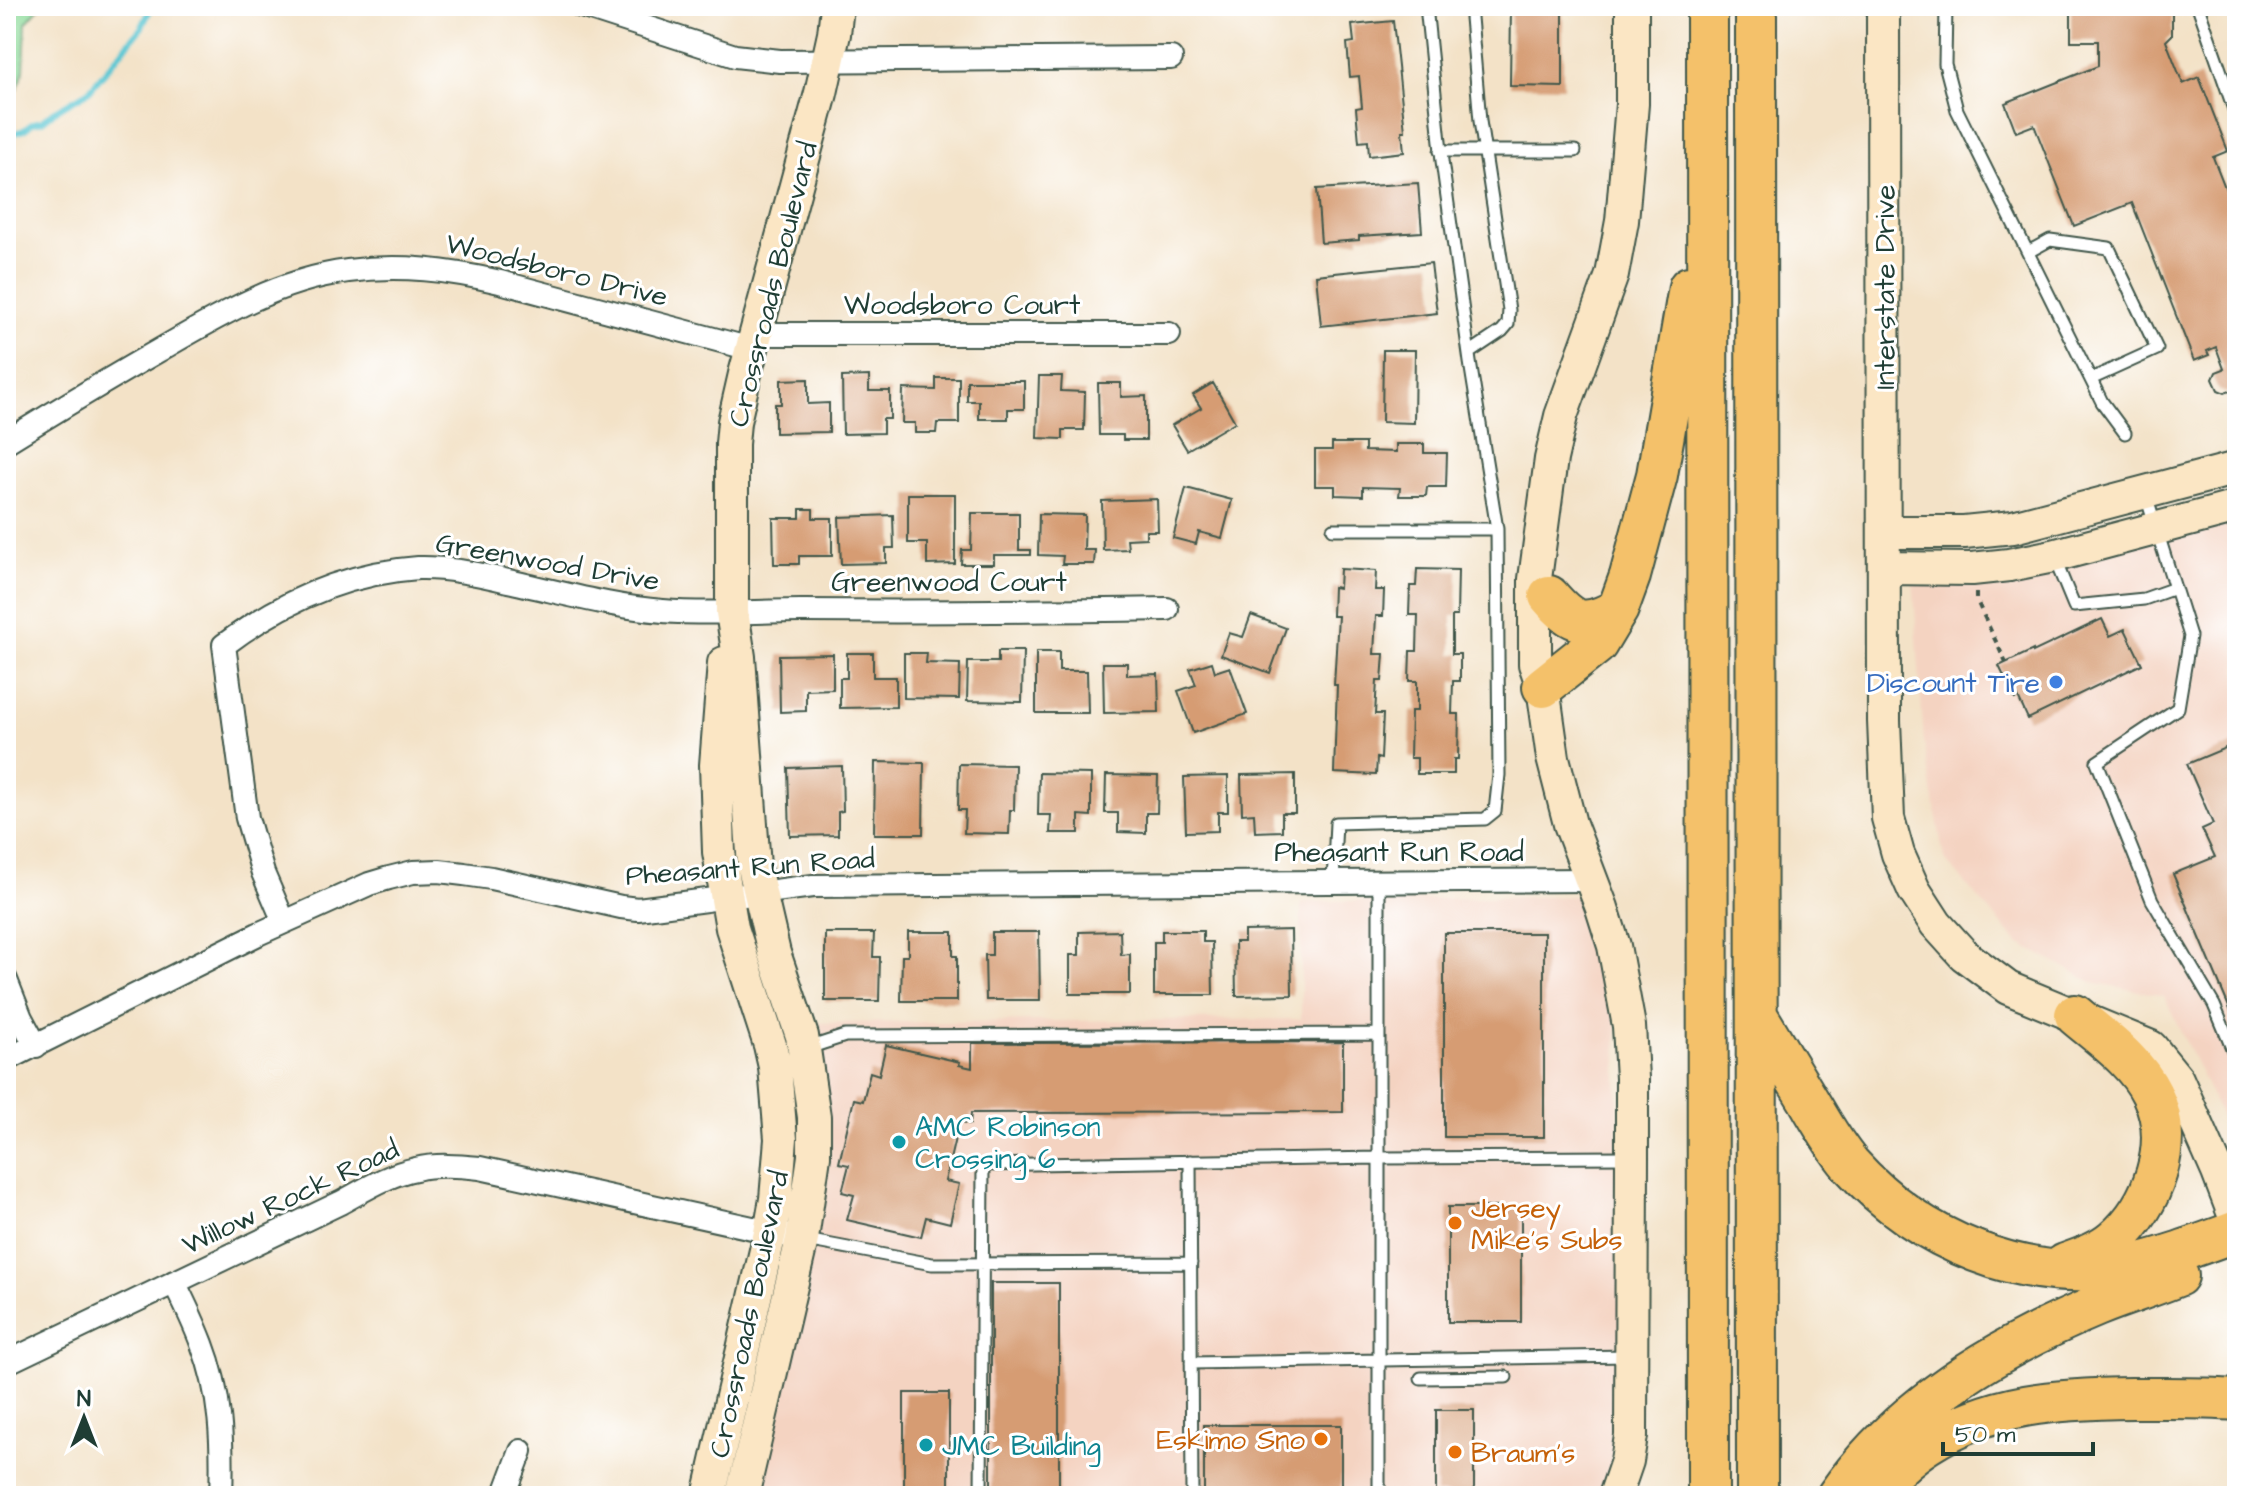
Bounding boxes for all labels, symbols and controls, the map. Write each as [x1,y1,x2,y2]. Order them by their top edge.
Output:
street label: Crossroads Boulevard [719,138,828,431]
street label: Interstate Drive [1866,185,1905,389]
street label: Woodsboro Drive [441,224,672,317]
street label: Woodsboro Court [844,286,1081,325]
street label: Greenwood Drive [433,524,663,601]
street label: Greenwood Court [831,563,1067,602]
place label: Discount Tire [1867,664,2040,703]
marker: Discount Tire [2047,673,2065,691]
street label: Pheasant Run Road [1274,833,1524,872]
street label: Pheasant Run Road [624,839,876,896]
place label: AMC Robinson Crossing 6 [915,1108,1101,1180]
street label: Willow Rock Road [176,1130,405,1265]
marker: AMC Robinson Crossing 6 [890,1133,908,1151]
street label: Crossroads Boulevard [700,1167,799,1461]
place label: Jersey Mike's Subs [1471,1189,1623,1260]
marker: Jersey Mike's Subs [1446,1214,1464,1232]
north arrow [44,1378,124,1458]
text: N [77,1384,91,1415]
scale bar [1943,1406,2093,1456]
text: 50 m [1955,1418,2016,1452]
place label: Eskimo Sno [1156,1421,1305,1460]
place label: JMC Building [942,1427,1101,1467]
marker: Eskimo Sno [1312,1430,1330,1448]
place label: Braum's [1471,1434,1575,1473]
marker: JMC Building [917,1436,935,1454]
marker: Braum's [1446,1443,1464,1461]

